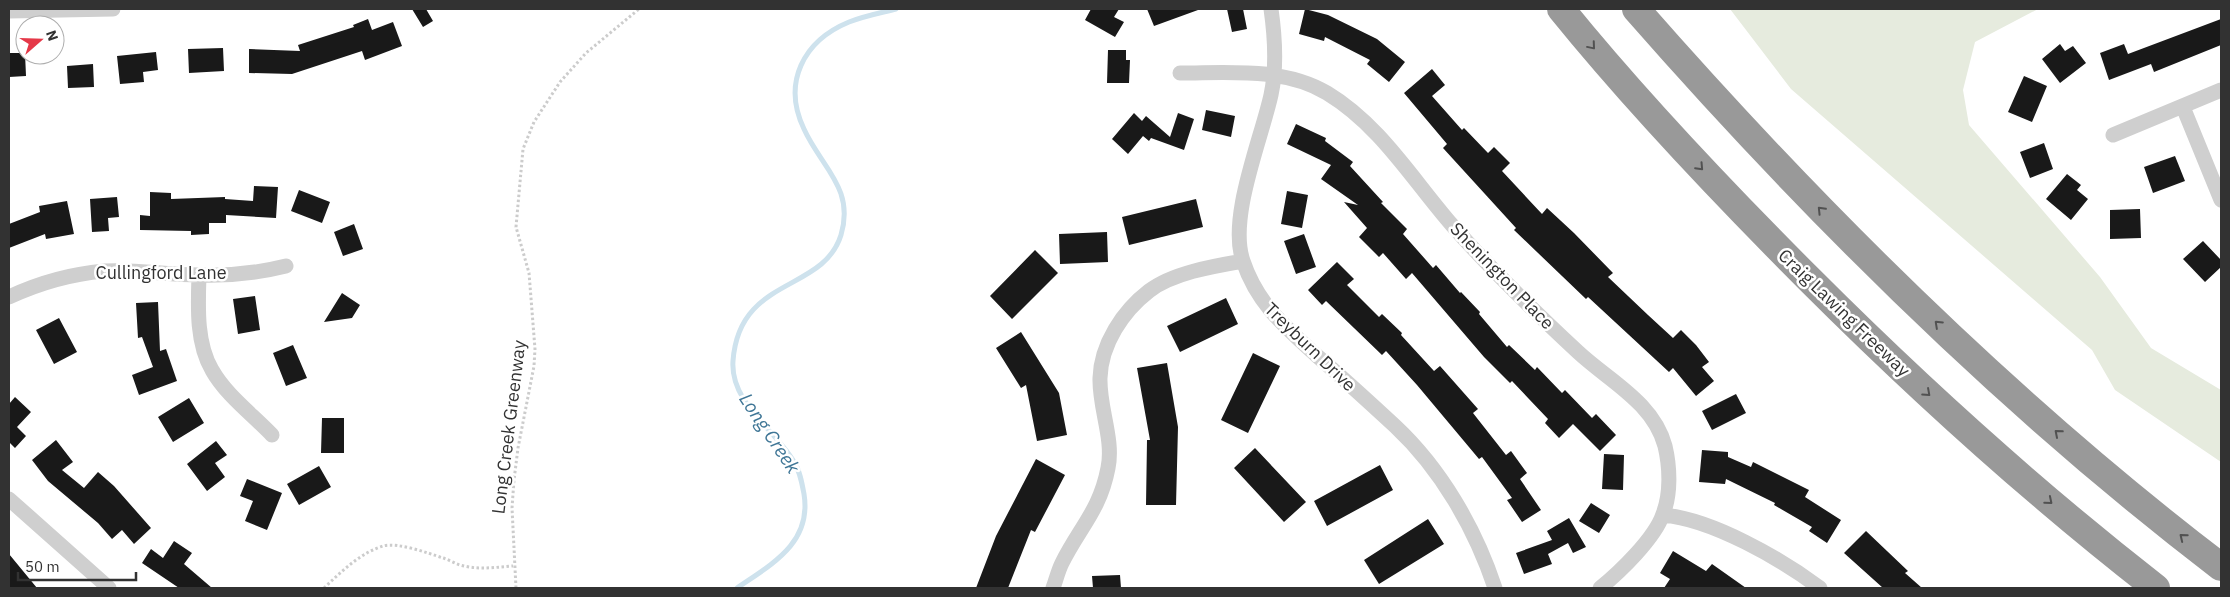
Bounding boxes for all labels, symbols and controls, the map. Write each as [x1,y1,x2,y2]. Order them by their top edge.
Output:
north arrow [15,15,65,65]
text: N [42,28,62,43]
one-way arrow [1587,40,1595,49]
one-way arrow [1694,162,1703,171]
one-way arrow [1818,207,1827,216]
street label: Shenington Place [1445,217,1559,334]
street label: Craig Lawing Freeway [1774,244,1915,382]
street label: Cullingford Lane [95,261,227,284]
street label: Treyburn Drive [1260,297,1361,396]
one-way arrow [1934,320,1943,329]
street label: Long Creek Greenway [486,339,531,515]
one-way arrow [1922,387,1931,396]
water label: Long Creek [734,388,806,479]
one-way arrow [2054,430,2063,439]
one-way arrow [2043,495,2052,503]
one-way arrow [2180,534,2189,542]
scale bar [18,550,135,582]
text: 50 m [25,557,60,576]

